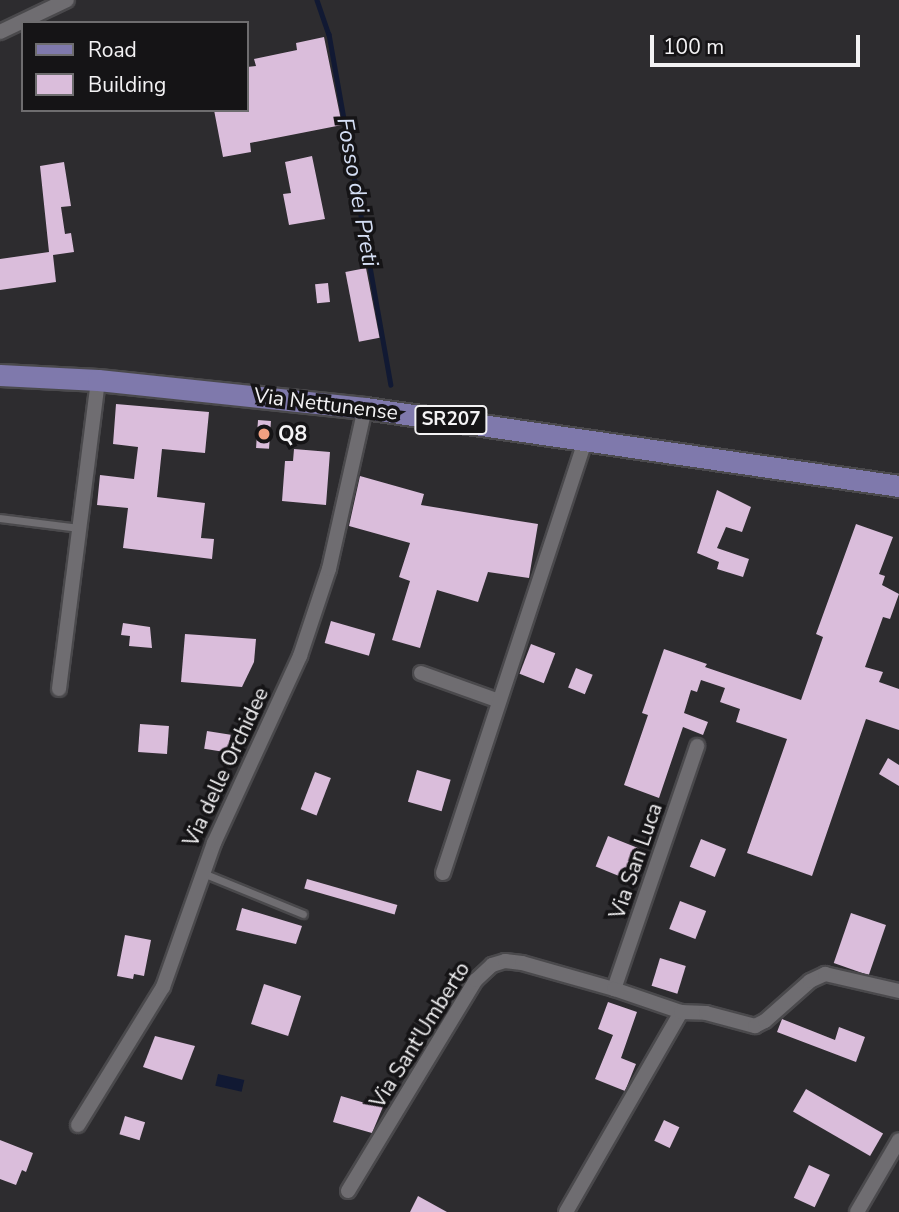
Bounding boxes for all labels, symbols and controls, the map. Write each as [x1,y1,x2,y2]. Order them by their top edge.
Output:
legend [21,21,248,112]
scale bar [654,21,864,65]
text: 100 m [663,33,724,61]
text: Road [88,36,137,64]
text: Building [88,71,166,99]
water label: Fosso dei Preti [330,115,384,269]
street label: Via Nettunense [252,383,400,425]
road number: SR207 [414,404,488,436]
place label: Q8 [278,421,307,447]
marker: Q8 [256,426,272,442]
street label: Via delle Orchidee [178,683,274,851]
street label: Via San Luca [604,800,668,922]
street label: Via Sant'Umberto [365,957,475,1113]

